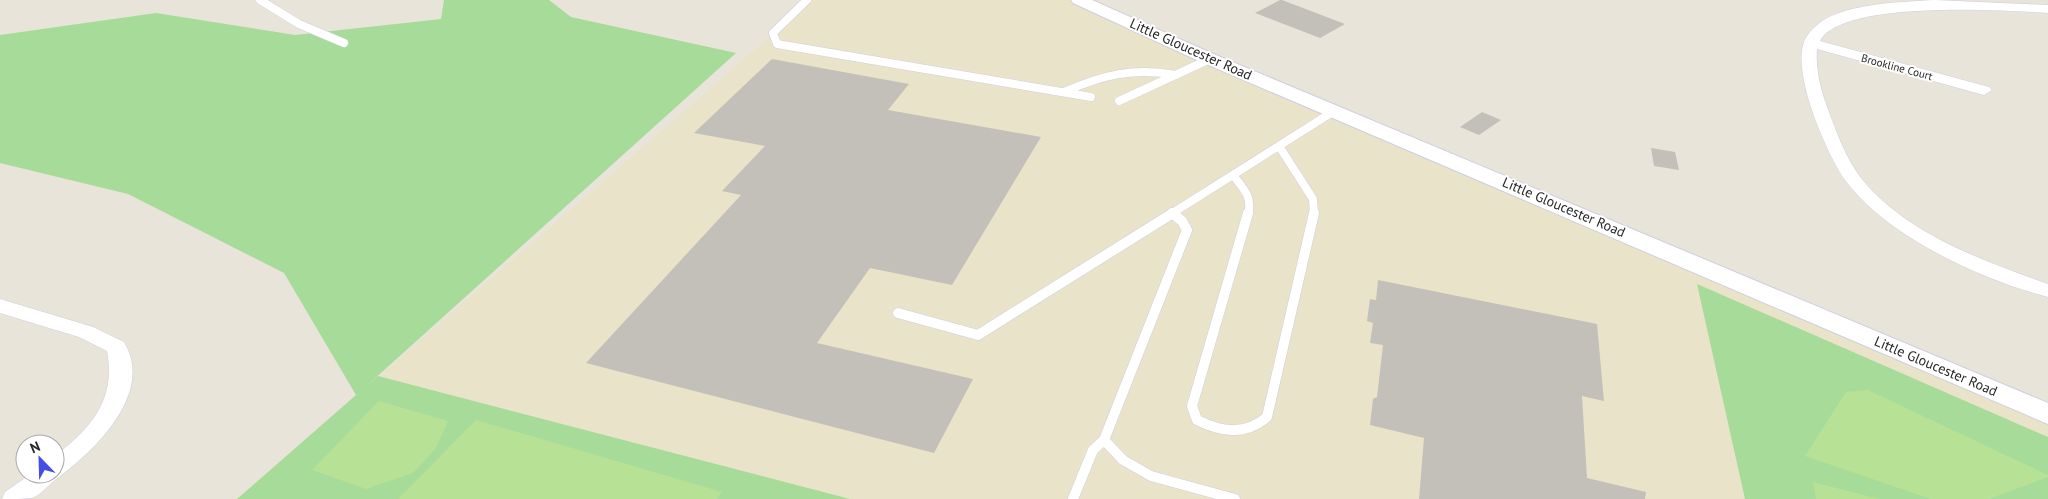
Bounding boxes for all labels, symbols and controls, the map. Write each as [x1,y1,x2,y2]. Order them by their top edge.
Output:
street label: Little Gloucester Road [1127,14,1255,84]
street label: Brookline Court [1860,51,1935,83]
street label: Little Gloucester Road [1500,173,1628,241]
street label: Little Gloucester Road [1872,332,2000,400]
north arrow [15,434,65,484]
text: N [27,437,43,457]

